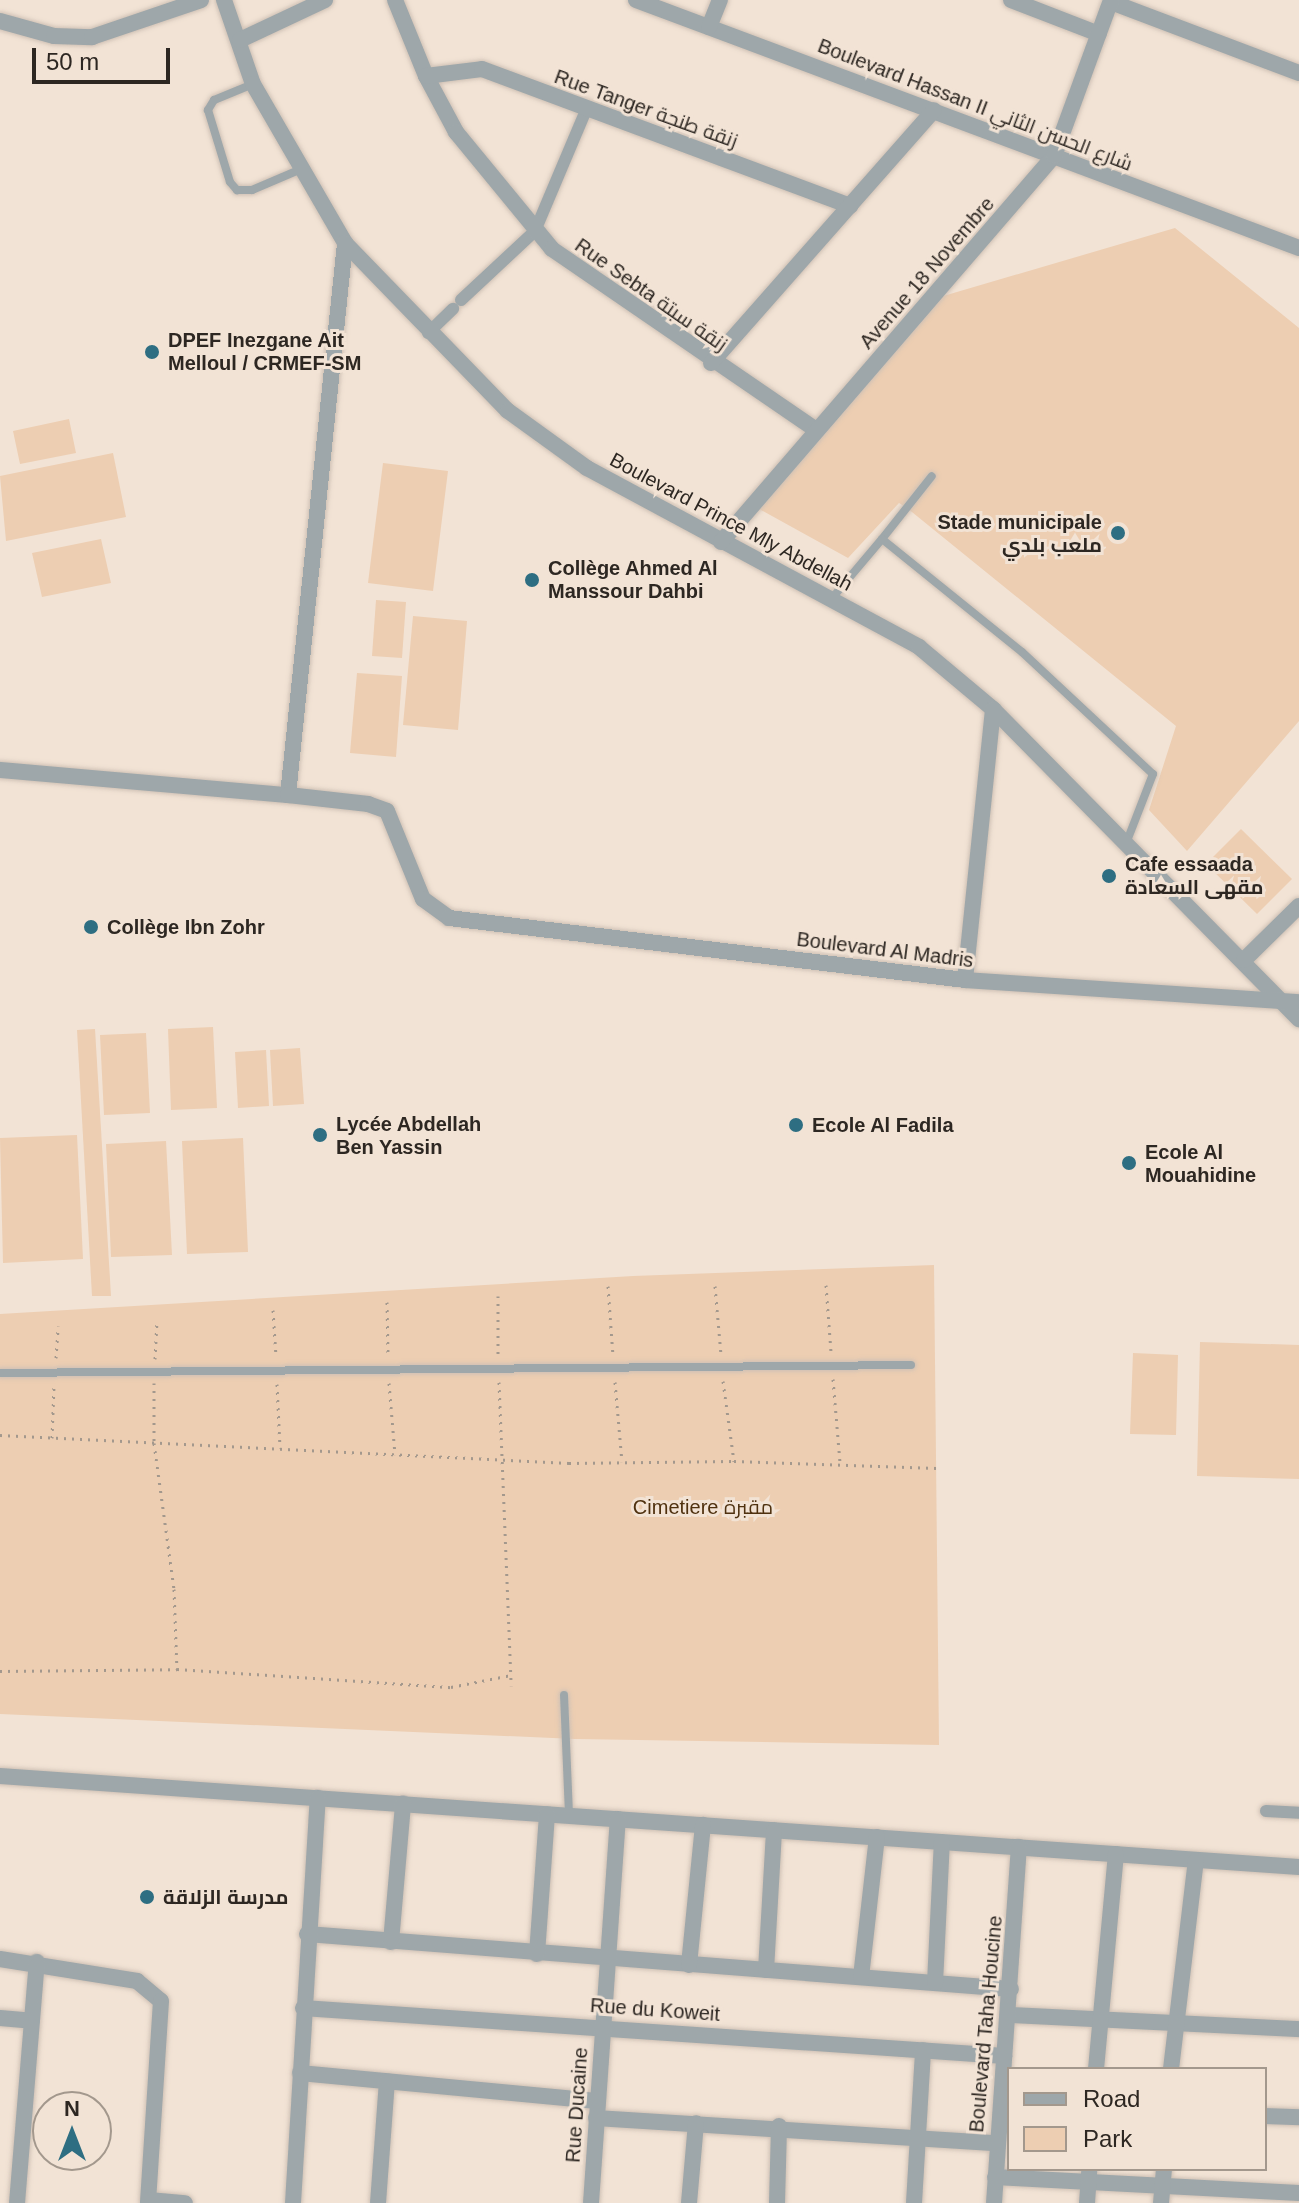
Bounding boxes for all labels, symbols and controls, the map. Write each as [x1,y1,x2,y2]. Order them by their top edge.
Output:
scale bar [36,32,174,82]
street label: Boulevard Hassan II شارع الحسن الثاني [814,34,1136,176]
text: 50 m [46,48,99,75]
street label: Rue Tanger زنقة طنجة [551,65,741,153]
street label: Avenue 18 Novembre [855,192,999,354]
street label: Rue Sebta زنقة سبتة [570,233,732,357]
place label: DPEF Inezgane Ait Melloul / CRMEF-SM [168,328,361,375]
marker: DPEF Inezgane Ait Melloul / CRMEF-SM [143,343,161,361]
street label: Boulevard Prince Mly Abdellah [605,447,857,597]
place label: Stade municipale ملعب بلدي [938,510,1102,557]
marker: Stade municipale ملعب بلدي [1109,524,1127,542]
place label: Collège Ahmed Al Manssour Dahbi [548,556,719,603]
marker: Collège Ahmed Al Manssour Dahbi [523,571,541,589]
place label: Cafe essaada مقهى السعادة [1125,852,1264,899]
marker: Cafe essaada مقهى السعادة [1100,867,1118,885]
place label: Collège Ibn Zohr [107,915,265,939]
marker: Collège Ibn Zohr [82,918,100,936]
street label: Boulevard Al Madris [795,927,975,973]
place label: Lycée Abdellah Ben Yassin [336,1112,482,1159]
place label: Ecole Al Fadila [812,1113,954,1137]
marker: Ecole Al Fadila [787,1116,805,1134]
marker: Lycée Abdellah Ben Yassin [311,1126,329,1144]
place label: Ecole Al Mouahidine [1145,1140,1256,1187]
marker: Ecole Al Mouahidine [1120,1154,1138,1172]
park label: Cimetiere مقبرة [633,1495,773,1519]
place label: مدرسة الزلاقة [163,1885,288,1909]
marker: مدرسة الزلاقة [138,1888,156,1906]
street label: Boulevard Taha Houcine [965,1914,1007,2134]
street label: Rue du Koweit [589,1993,721,2027]
street label: Rue Ducaine [561,2046,593,2164]
legend [1007,2067,1267,2171]
text: Road [1083,2085,1140,2112]
north arrow [32,2091,112,2171]
text: N [64,2096,80,2121]
text: Park [1083,2125,1132,2152]

